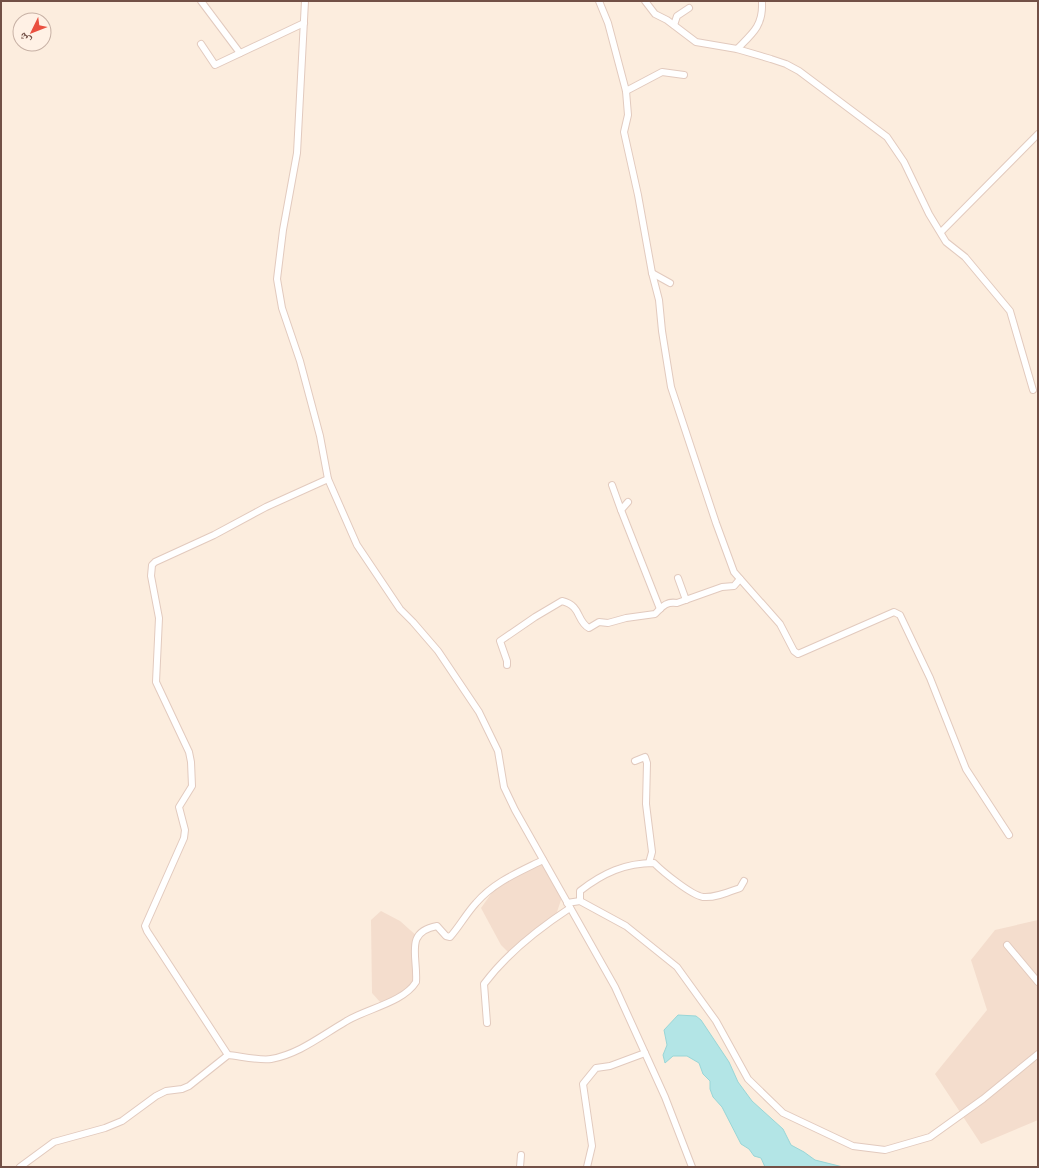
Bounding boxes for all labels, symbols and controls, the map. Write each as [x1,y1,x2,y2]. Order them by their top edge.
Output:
north arrow [12,12,52,52]
text: ش [16,29,35,47]

